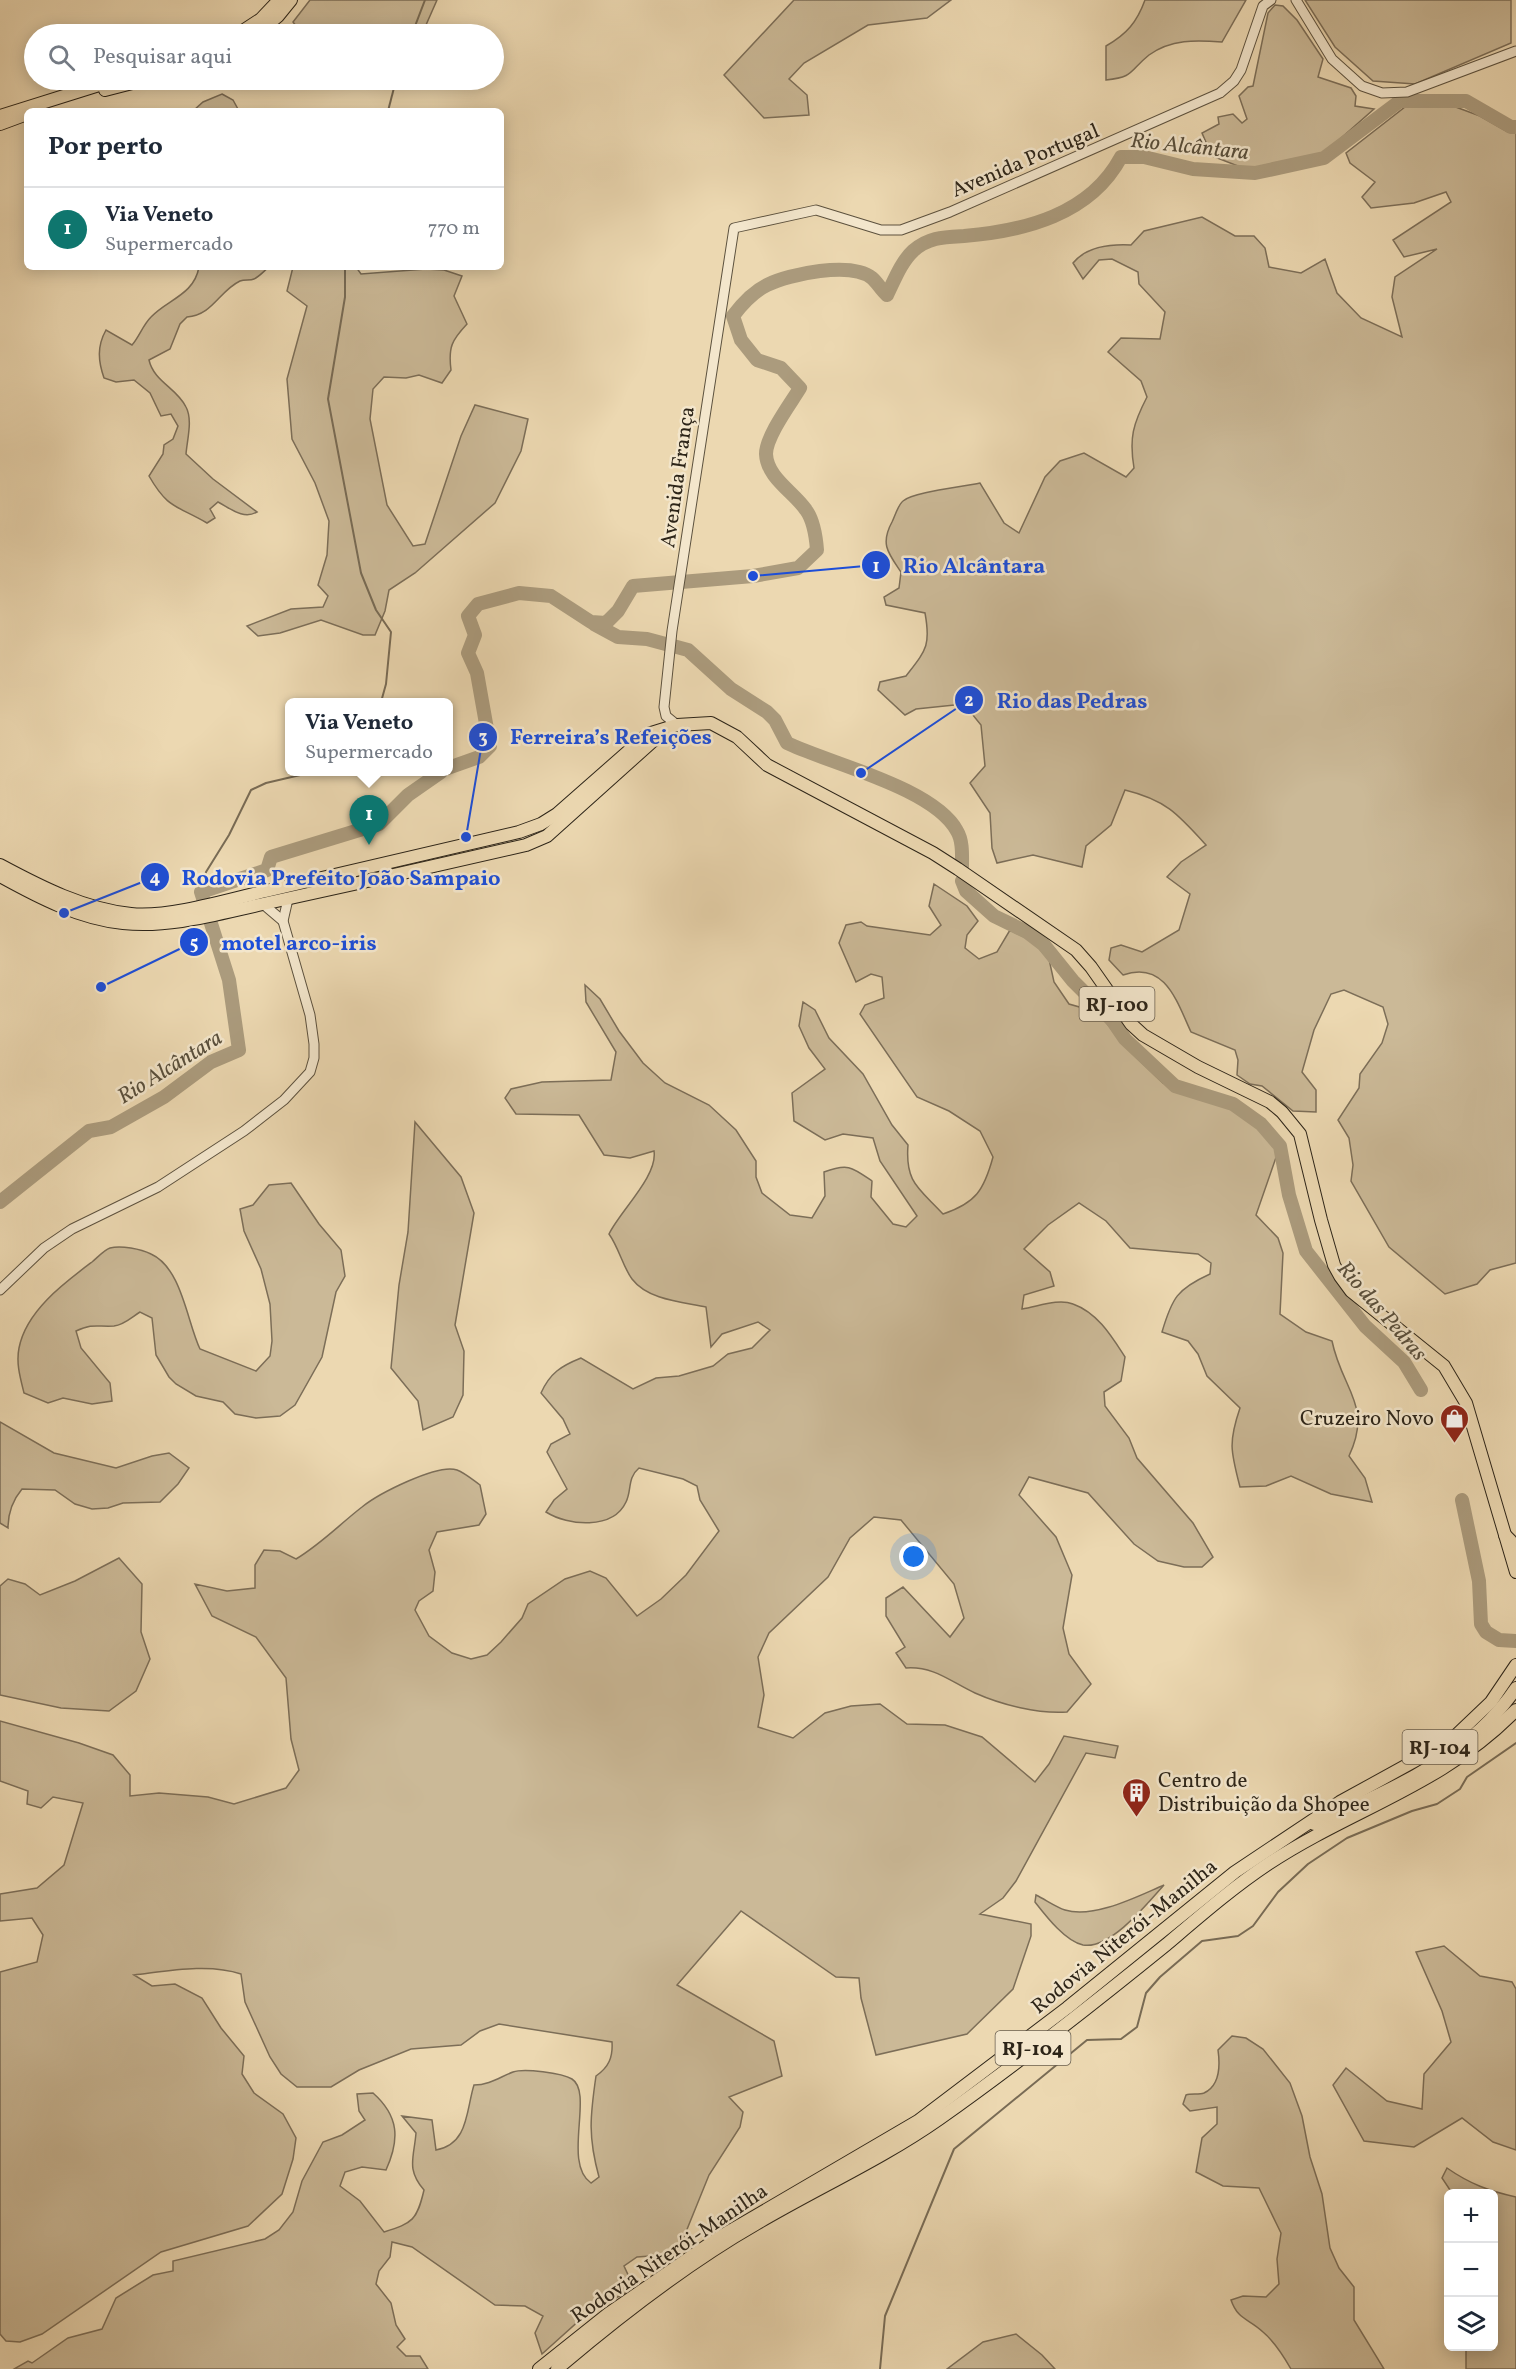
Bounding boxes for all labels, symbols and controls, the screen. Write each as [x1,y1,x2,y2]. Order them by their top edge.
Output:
search box [24,24,504,90]
icon: search [45,41,78,74]
text: Pesquisar aqui [93,42,232,73]
street label: Avenida Portugal [947,117,1104,206]
water label: Rio Alcântara [1129,126,1250,169]
text: Por perto [48,129,163,165]
text: Via Veneto [105,200,213,231]
text: 1 [63,215,72,243]
text: 770 m [428,215,480,243]
text: Supermercado [105,231,233,259]
street label: Avenida França [654,405,703,550]
callout: Rio Alcântara [861,545,1057,585]
text: Rio Alcântara [903,552,1045,583]
text: 1 [872,555,880,580]
callout: Rio das Pedras [954,680,1159,720]
text: Rio das Pedras [997,687,1147,718]
text: 2 [964,689,974,714]
popup [285,698,453,776]
text: Via Veneto [305,708,413,739]
callout: Ferreira’s Refeições [468,717,724,757]
text: Ferreira’s Refeições [510,723,712,754]
text: 3 [478,726,488,751]
text: Supermercado [305,739,433,767]
pin: 1 [350,796,388,845]
callout: Rodovia Prefeito João Sampaio [140,857,513,897]
text: Rodovia Prefeito João Sampaio [181,864,501,895]
text: 4 [150,866,161,891]
callout: motel arco-iris [179,922,389,962]
text: motel arco-iris [221,929,377,960]
text: 5 [190,932,198,957]
road number: RJ-100 [1080,987,1154,1021]
water label: Rio Alcântara [112,1024,229,1113]
water label: Rio das Pedras [1329,1255,1433,1368]
shop icon: Cruzeiro Novo [1439,1402,1471,1444]
place label: Cruzeiro Novo [1300,1405,1434,1434]
your location [899,1542,928,1571]
road number: RJ-104 [1402,1730,1478,1764]
place label: Centro de Distribuição da Shopee [1158,1767,1370,1820]
building icon: Centro de Distribuição da Shopee [1121,1776,1153,1818]
street label: Rodovia Niterói-Manilha [1026,1853,1224,2021]
road number: RJ-104 [996,2031,1070,2065]
street label: Rodovia Niterói-Manilha [566,2177,774,2331]
map controls [1444,2189,1498,2351]
button: + [1444,2189,1498,2243]
button: − [1444,2243,1498,2297]
button: layers [1444,2297,1498,2351]

